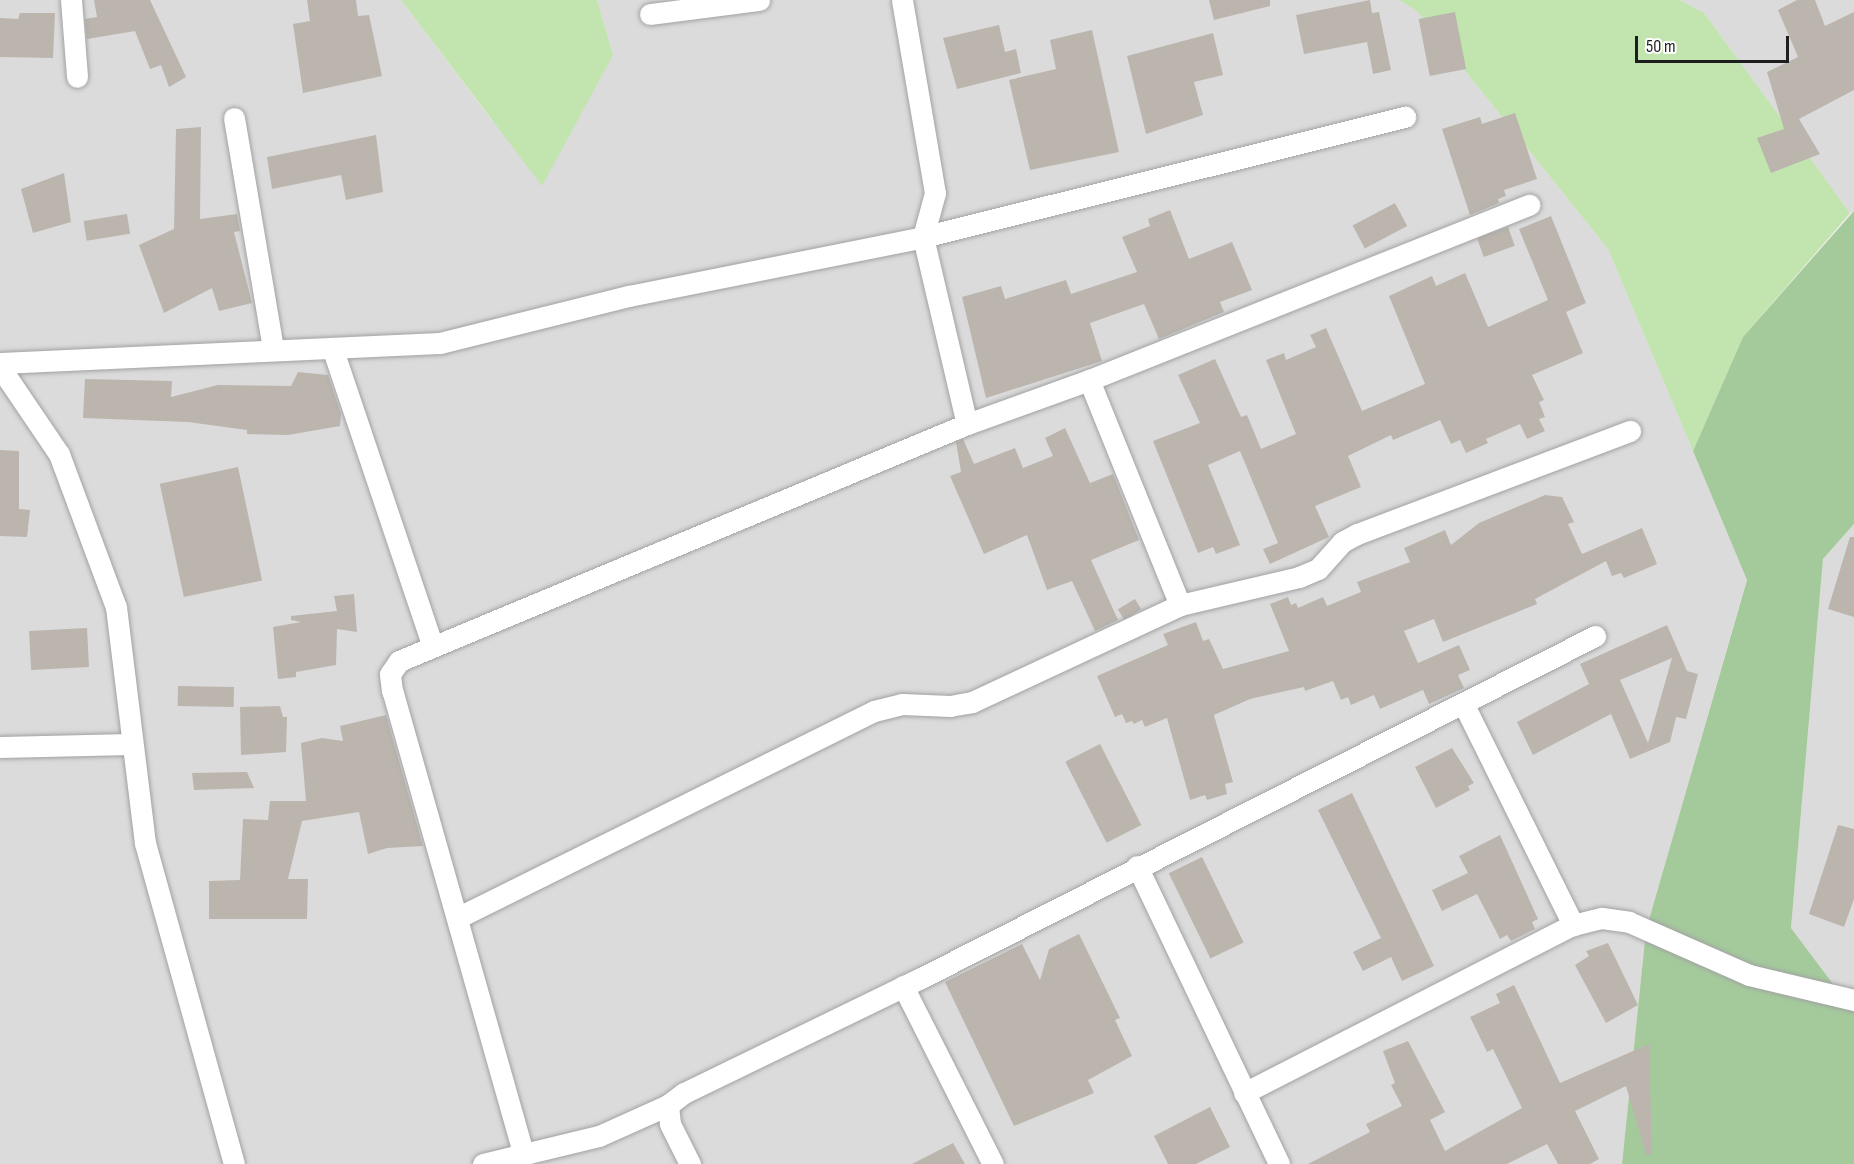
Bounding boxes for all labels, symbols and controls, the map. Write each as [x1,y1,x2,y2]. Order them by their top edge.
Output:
scale bar [1638,24,1792,62]
text: 50 m [1646,36,1676,57]

